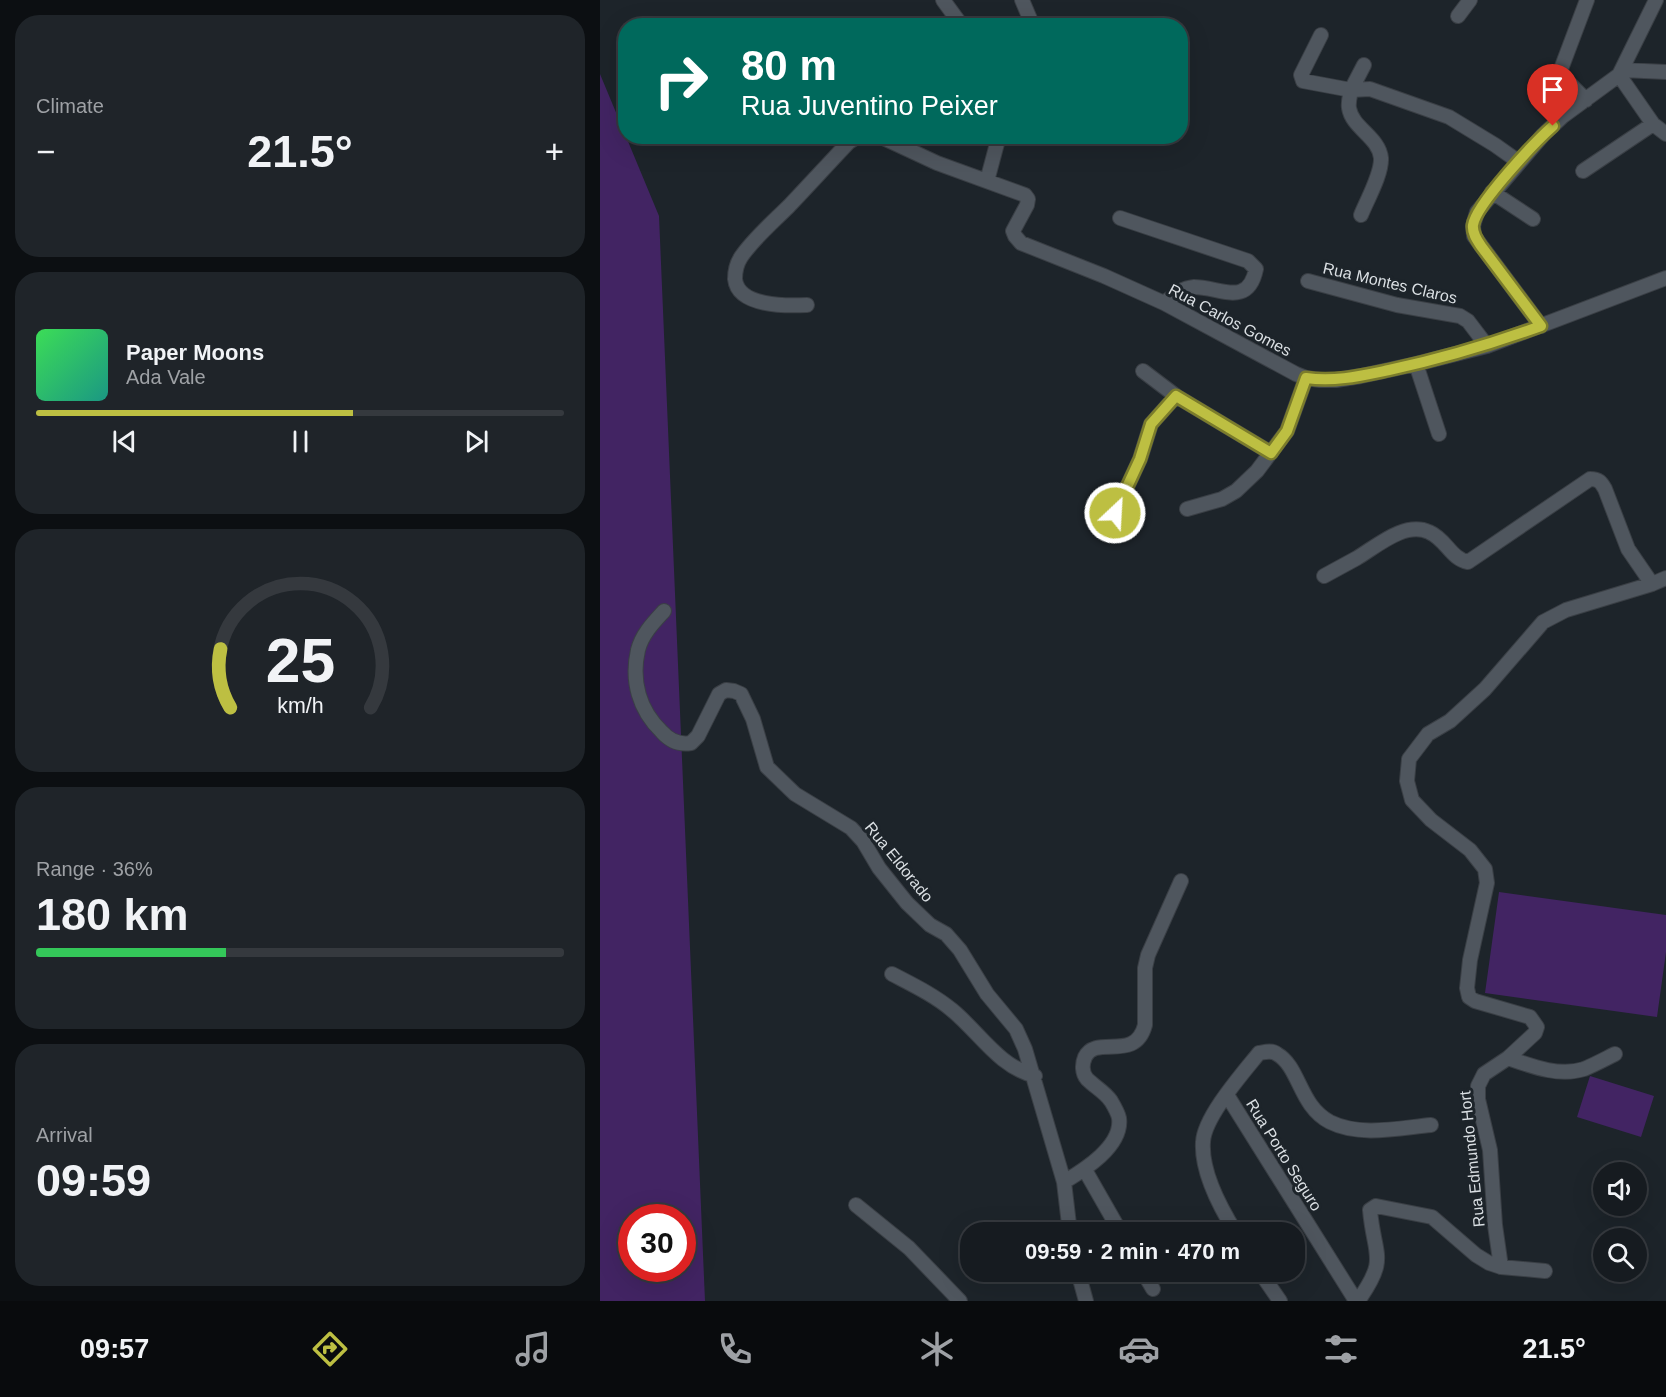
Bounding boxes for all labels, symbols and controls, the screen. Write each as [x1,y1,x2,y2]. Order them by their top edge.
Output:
icon: right [642,42,720,120]
text: 80 m [741,42,837,89]
pin [1527,64,1578,126]
icon: arrive [1536,73,1569,106]
text: Rua Juventino Peixer [741,91,998,121]
text: Climate [36,95,104,117]
text: 21.5° [247,126,353,177]
text: − [36,133,55,170]
text: + [545,133,564,170]
street label: Rua Montes Claros [1321,259,1459,307]
street label: Rua Carlos Gomes [1166,281,1294,359]
text: Paper Moons [126,340,264,365]
text: Ada Vale [126,366,206,388]
icon: previous [108,425,141,458]
icon: pause [284,425,317,458]
icon: next [460,425,493,458]
position arrow [1083,481,1147,545]
text: 25 [265,626,335,695]
text: km/h [277,694,323,718]
street label: Rua Eldorado [862,819,936,905]
text: Range · 36% [36,858,153,880]
text: 180 km [36,889,189,940]
street label: Rua Edmundo Hort [1456,1089,1488,1228]
street label: Rua Porto Seguro [1243,1096,1325,1214]
text: Arrival [36,1124,93,1146]
text: 09:59 [36,1155,151,1206]
map controls [1593,1162,1647,1282]
button: sound [1593,1162,1647,1216]
speed limit sign: 30 [618,1204,696,1282]
button: search [1593,1228,1647,1282]
text: 09:59 · 2 min · 470 m [1025,1239,1240,1264]
icon: directions [309,1328,351,1370]
icon: music [512,1328,554,1370]
icon: phone [714,1328,756,1370]
icon: climate [916,1328,958,1370]
icon: car [1118,1328,1160,1370]
icon: filters [1320,1328,1362,1370]
text: 09:57 [80,1334,149,1364]
text: 21.5° [1522,1334,1586,1364]

